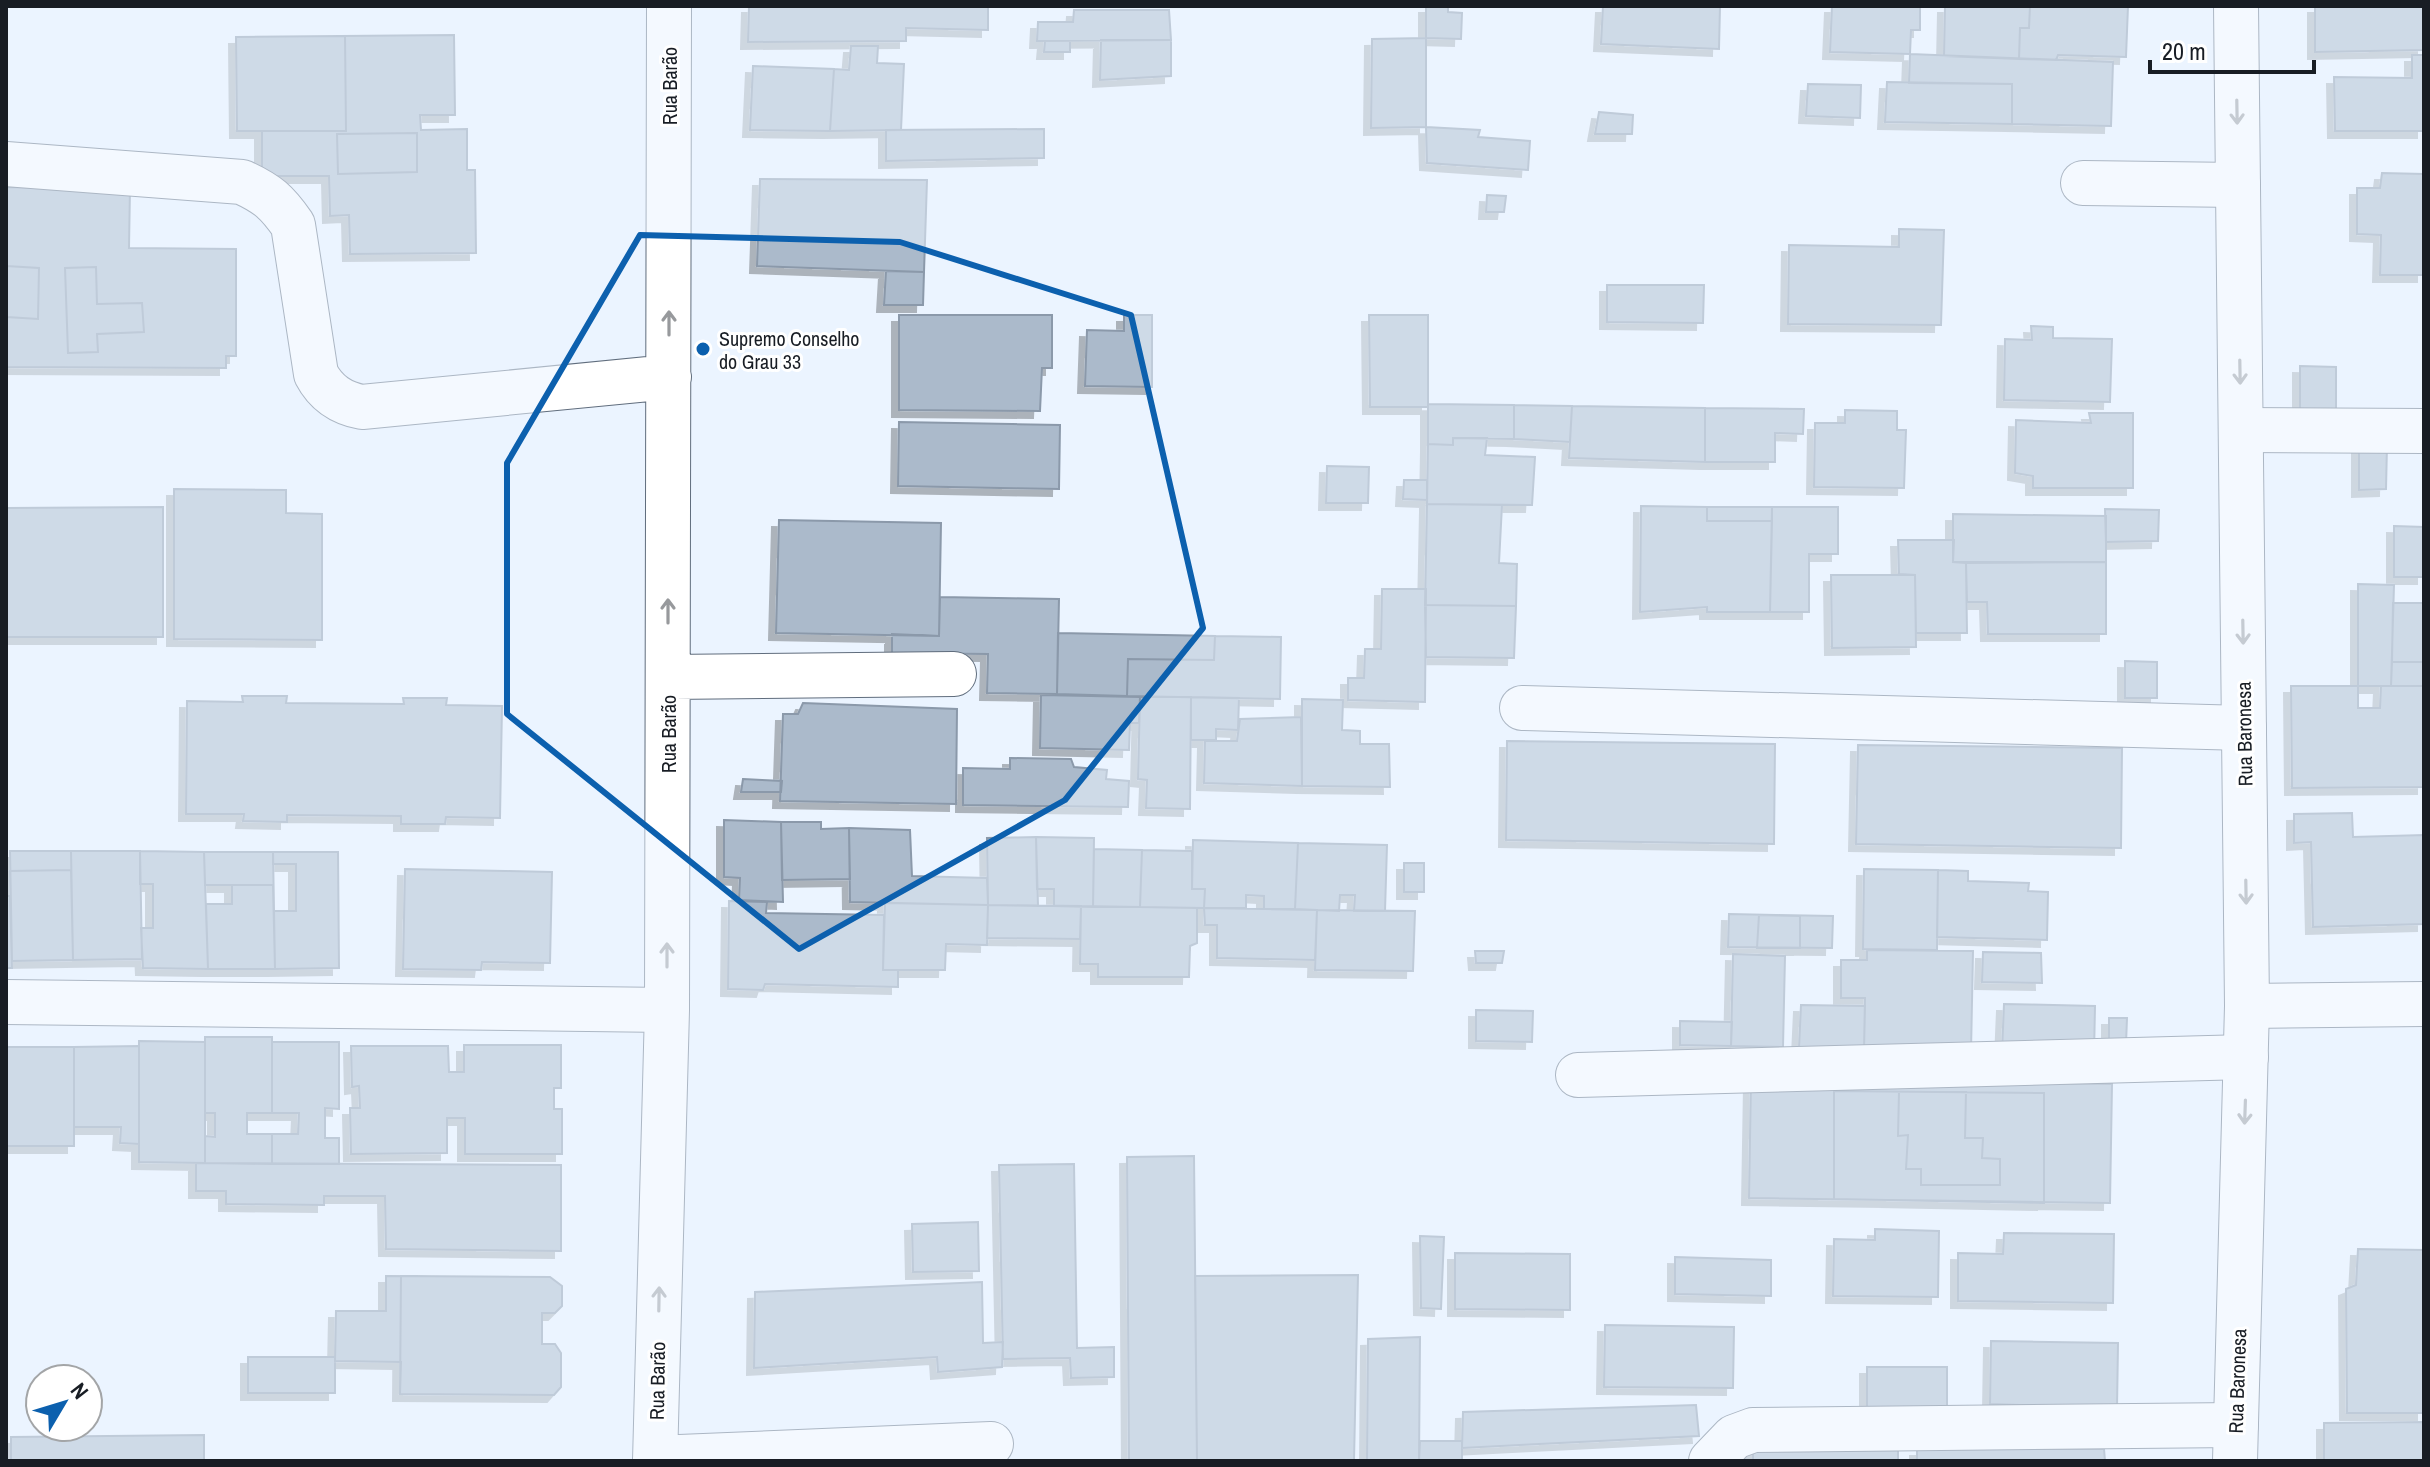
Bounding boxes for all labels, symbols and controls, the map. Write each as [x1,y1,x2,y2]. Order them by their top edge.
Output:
scale bar [2150,24,2314,74]
text: 20 m [2162,35,2206,67]
street label: Rua Barão [656,47,683,125]
one-way arrow [2229,98,2245,125]
one-way arrow [661,310,677,337]
place label: Supremo Conselho do Grau 33 [719,325,859,375]
marker: Supremo Conselho do Grau 33 [694,340,712,358]
one-way arrow [2232,358,2248,385]
one-way arrow [660,598,676,625]
one-way arrow [2235,618,2251,645]
street label: Rua Baronesa [2230,681,2258,787]
street label: Rua Barão [655,695,682,773]
one-way arrow [2238,878,2254,905]
one-way arrow [659,942,675,969]
one-way arrow [2237,1098,2252,1125]
one-way arrow [652,1286,667,1313]
street label: Rua Baronesa [2222,1328,2252,1434]
street label: Rua Barão [643,1342,671,1420]
north arrow [24,1363,104,1443]
text: N [64,1376,96,1405]

